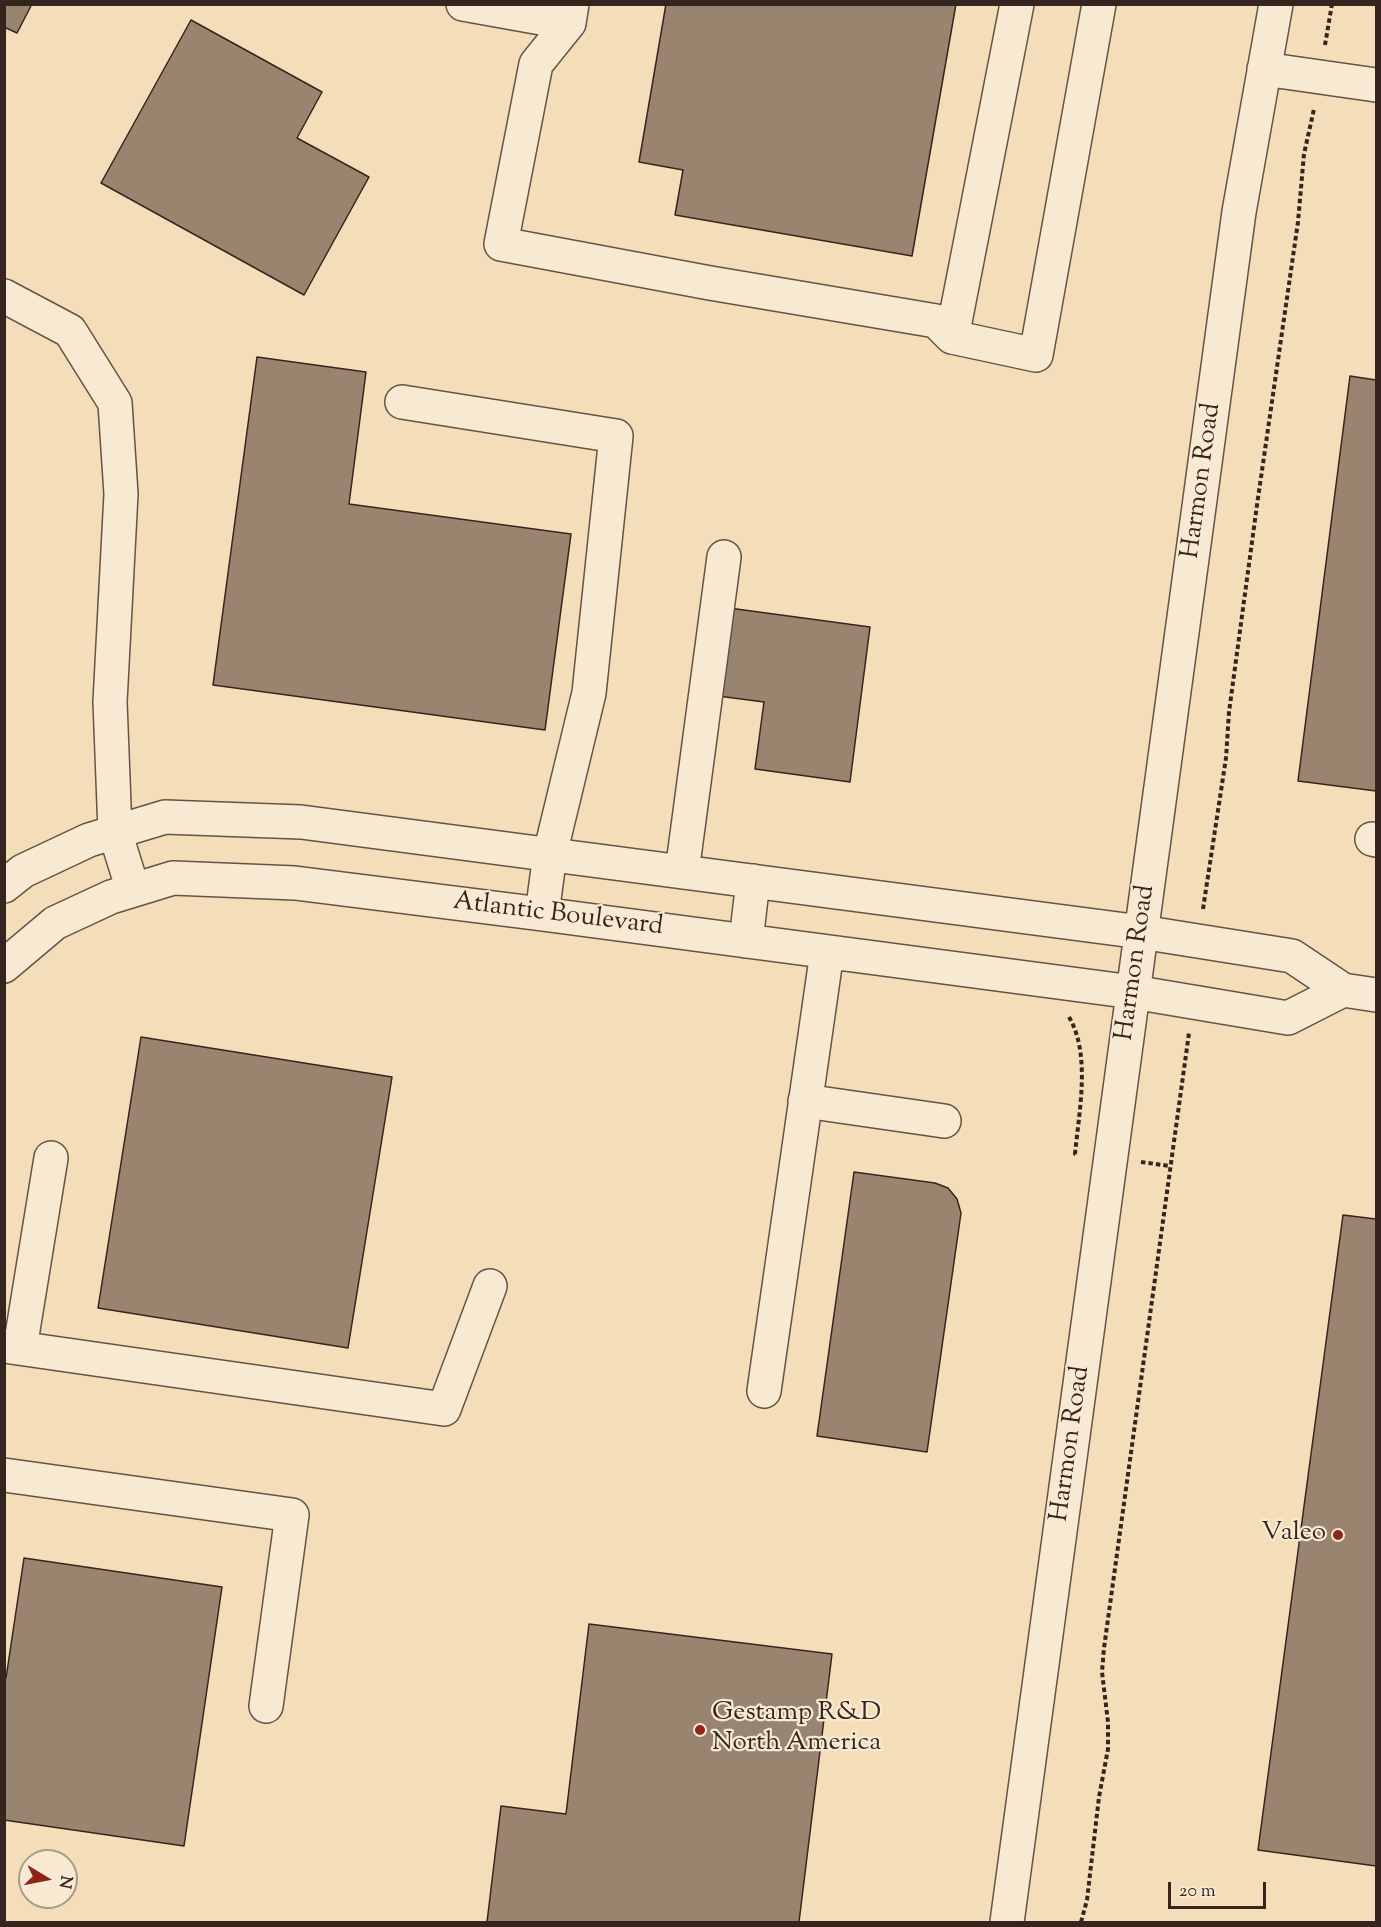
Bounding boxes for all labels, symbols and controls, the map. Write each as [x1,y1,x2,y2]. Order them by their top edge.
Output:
street label: Harmon Road [1177,401,1229,561]
street label: Harmon Road [1111,883,1163,1043]
street label: Atlantic Boulevard [451,888,665,944]
street label: Harmon Road [1046,1364,1098,1524]
place label: Valeo [1261,1519,1326,1551]
marker: Valeo [1331,1528,1345,1542]
place label: Gestamp R&D North America [712,1699,881,1760]
marker: Gestamp R&D North America [693,1723,707,1737]
north arrow [18,1849,78,1909]
scale bar [1171,1870,1268,1908]
text: N [52,1874,77,1890]
text: 20 m [1179,1879,1216,1905]

